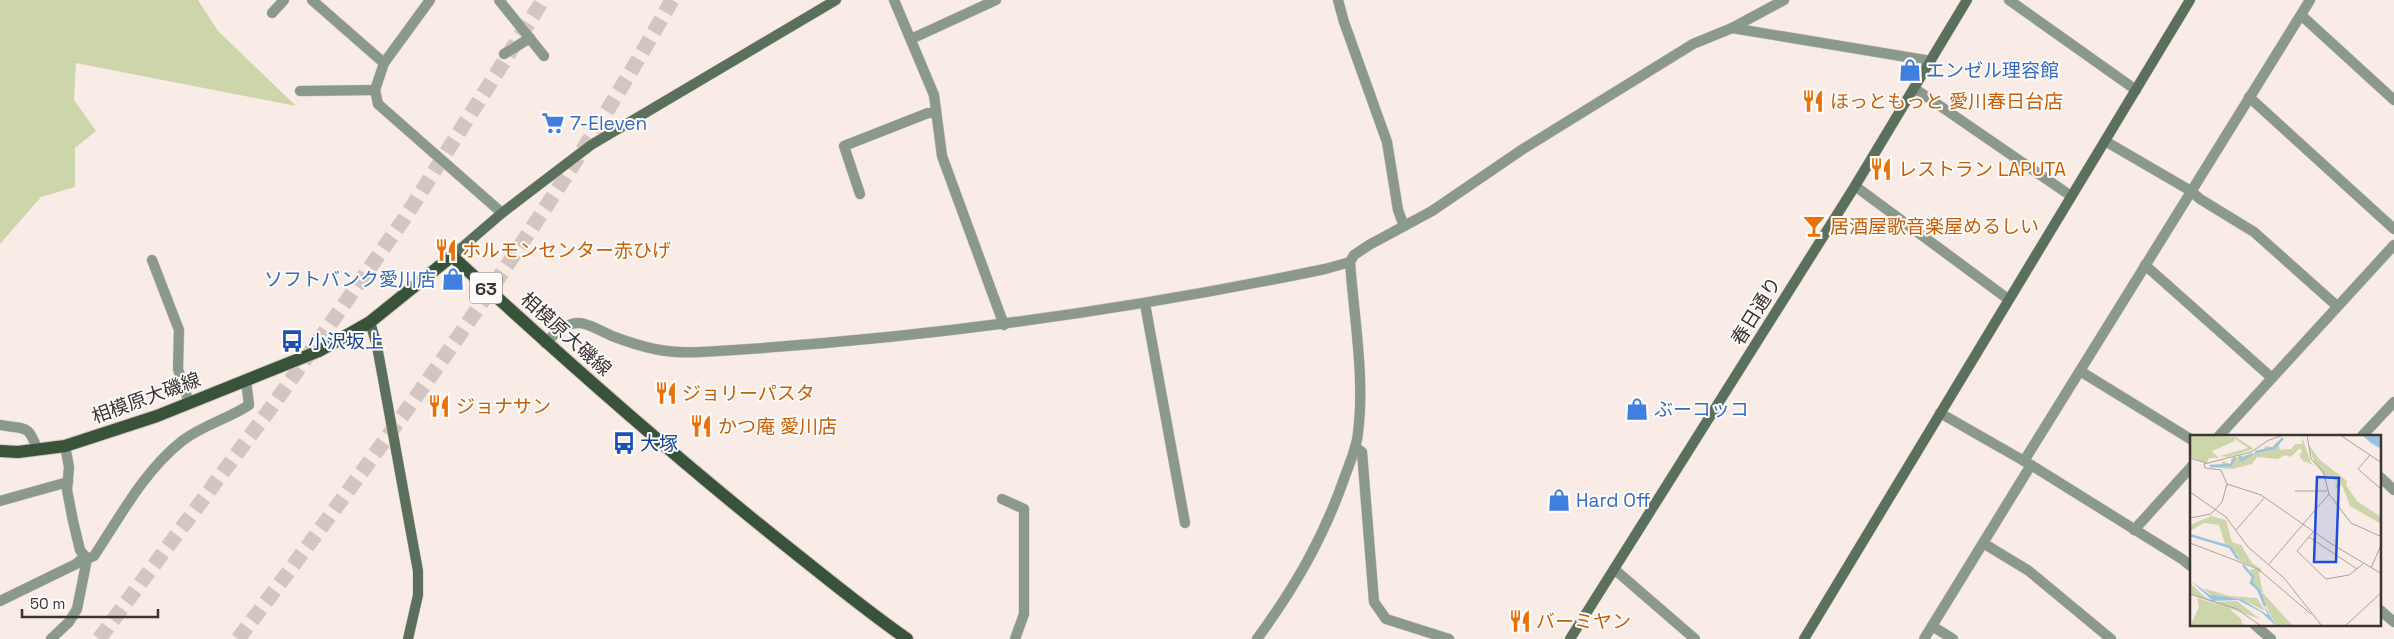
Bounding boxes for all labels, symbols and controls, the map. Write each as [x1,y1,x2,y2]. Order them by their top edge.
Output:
shop icon: エンゼル理容館 [1897,57,1923,83]
place label: エンゼル理容館 [1926,58,2059,83]
restaurant icon: ほっともっと 愛川春日台店 [1800,88,1826,114]
place label: ほっともっと 愛川春日台店 [1830,89,2063,114]
supermarket icon: 7-Eleven [540,110,566,136]
place label: 7-Eleven [570,111,647,136]
restaurant icon: レストラン LAPUTA [1868,156,1894,182]
place label: レストラン LAPUTA [1898,157,2066,182]
bar icon: 居酒屋歌音楽屋めるしい [1801,213,1827,239]
place label: 居酒屋歌音楽屋めるしい [1830,214,2039,239]
restaurant icon: ホルモンセンター赤ひげ [433,237,459,263]
place label: ホルモンセンター赤ひげ [462,238,671,263]
shop icon: ソフトバンク愛川店 [440,266,466,292]
place label: ソフトバンク愛川店 [264,267,436,292]
road number: 63 [470,272,502,304]
street label: 春日通り [1725,272,1787,350]
street label: 相模原大磯線 [515,287,617,381]
bus stop icon: 小沢坂上 [279,328,305,354]
place label: 小沢坂上 [308,329,384,354]
street label: 相模原大磯線 [88,367,204,429]
restaurant icon: ジョリーパスタ [653,380,679,406]
place label: ジョリーパスタ [682,381,815,406]
restaurant icon: ジョナサン [426,393,452,419]
place label: ジョナサン [456,394,551,419]
shop icon: ぶーコッコ [1624,396,1650,422]
place label: ぶーコッコ [1654,397,1749,422]
restaurant icon: かつ庵 愛川店 [688,413,714,439]
place label: かつ庵 愛川店 [718,414,837,439]
bus stop icon: 大塚 [611,430,637,456]
place label: 大塚 [640,431,678,456]
inset map [2190,435,2382,626]
shop icon: Hard Off [1546,487,1572,513]
place label: Hard Off [1576,488,1651,513]
scale bar [22,586,159,618]
text: 50 m [30,594,65,613]
restaurant icon: バーミヤン [1507,608,1533,634]
place label: バーミヤン [1536,609,1631,634]

